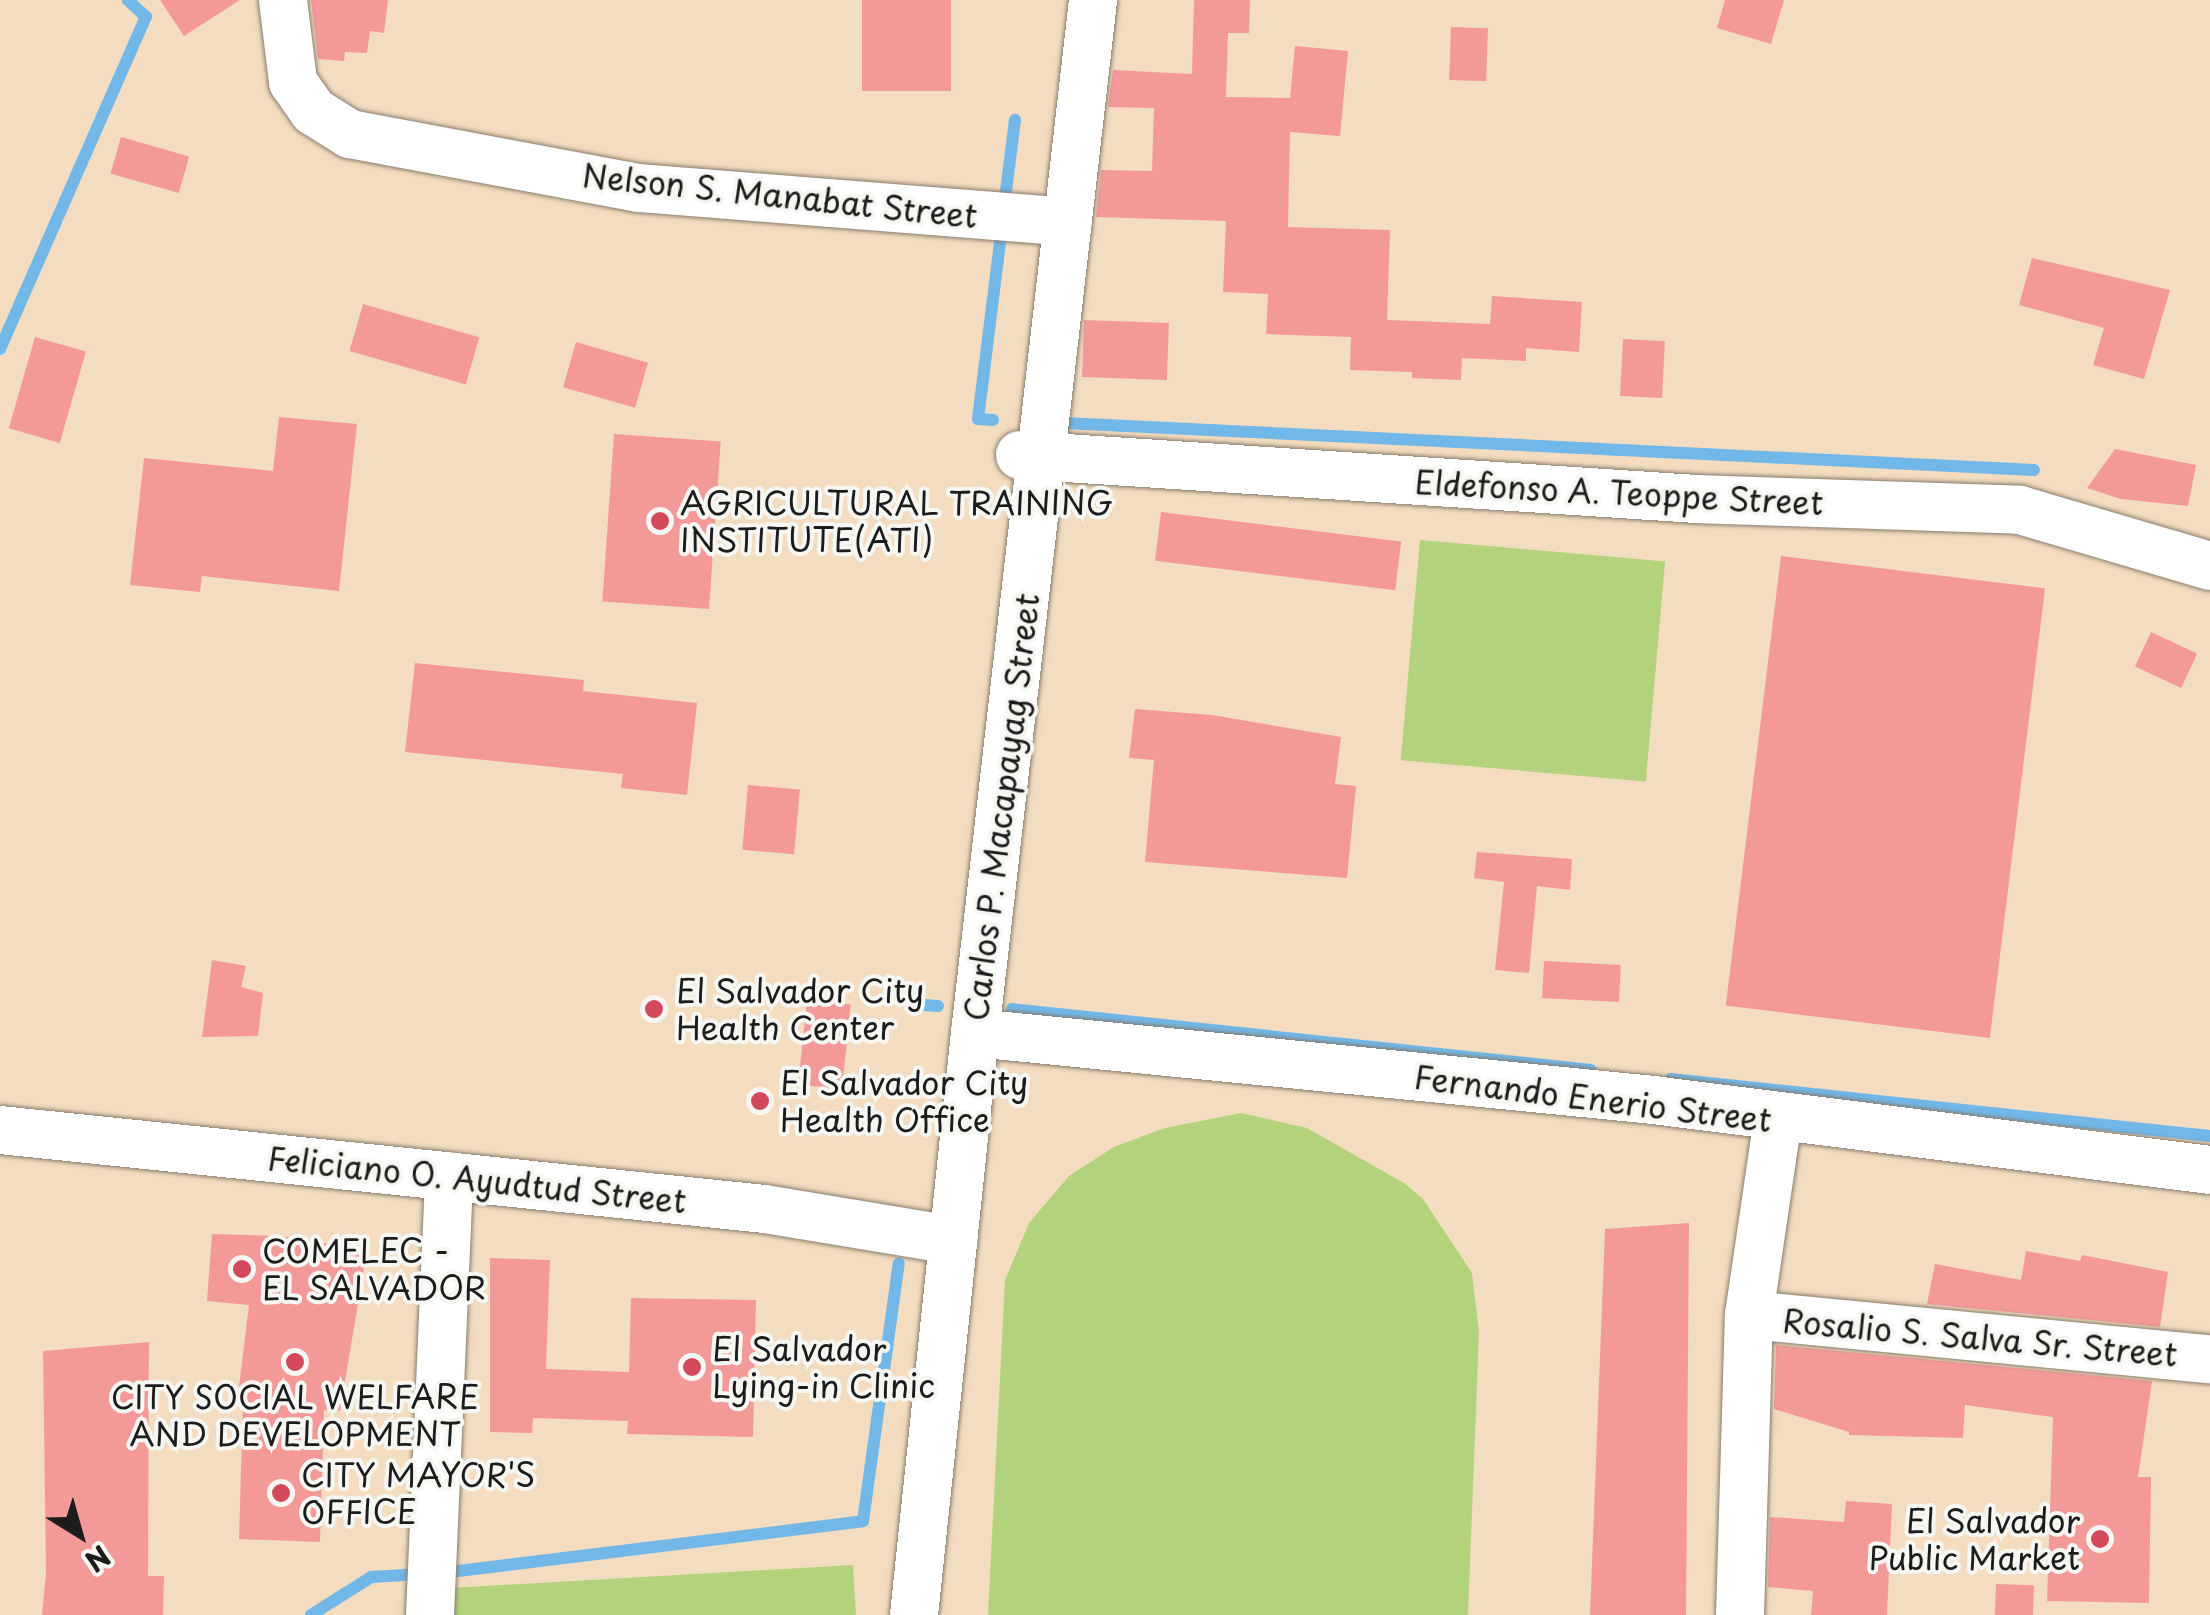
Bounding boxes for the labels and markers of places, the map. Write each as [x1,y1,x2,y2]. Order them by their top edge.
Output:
place label: AGRICULTURAL TRAINING INSTITUTE(ATI) [680,484,1116,559]
marker: AGRICULTURAL TRAINING INSTITUTE(ATI) [649,510,671,532]
place label: El Salvador City Health Center [676,972,926,1047]
marker: El Salvador City Health Center [641,996,667,1022]
place label: El Salvador City Health Office [780,1064,1030,1139]
marker: El Salvador City Health Office [749,1090,771,1112]
place label: COMELEC - EL SALVADOR [262,1232,488,1307]
marker: COMELEC - EL SALVADOR [231,1258,253,1280]
place label: El Salvador Lying-in Clinic [712,1330,936,1405]
marker: CITY SOCIAL WELFARE AND DEVELOPMENT [284,1351,306,1373]
marker: El Salvador Lying-in Clinic [681,1356,703,1378]
place label: CITY SOCIAL WELFARE AND DEVELOPMENT [109,1378,481,1453]
place label: CITY MAYOR'S OFFICE [301,1456,536,1531]
marker: CITY MAYOR'S OFFICE [270,1482,292,1504]
place label: El Salvador Public Market [1866,1502,2080,1577]
marker: El Salvador Public Market [2089,1528,2111,1550]

